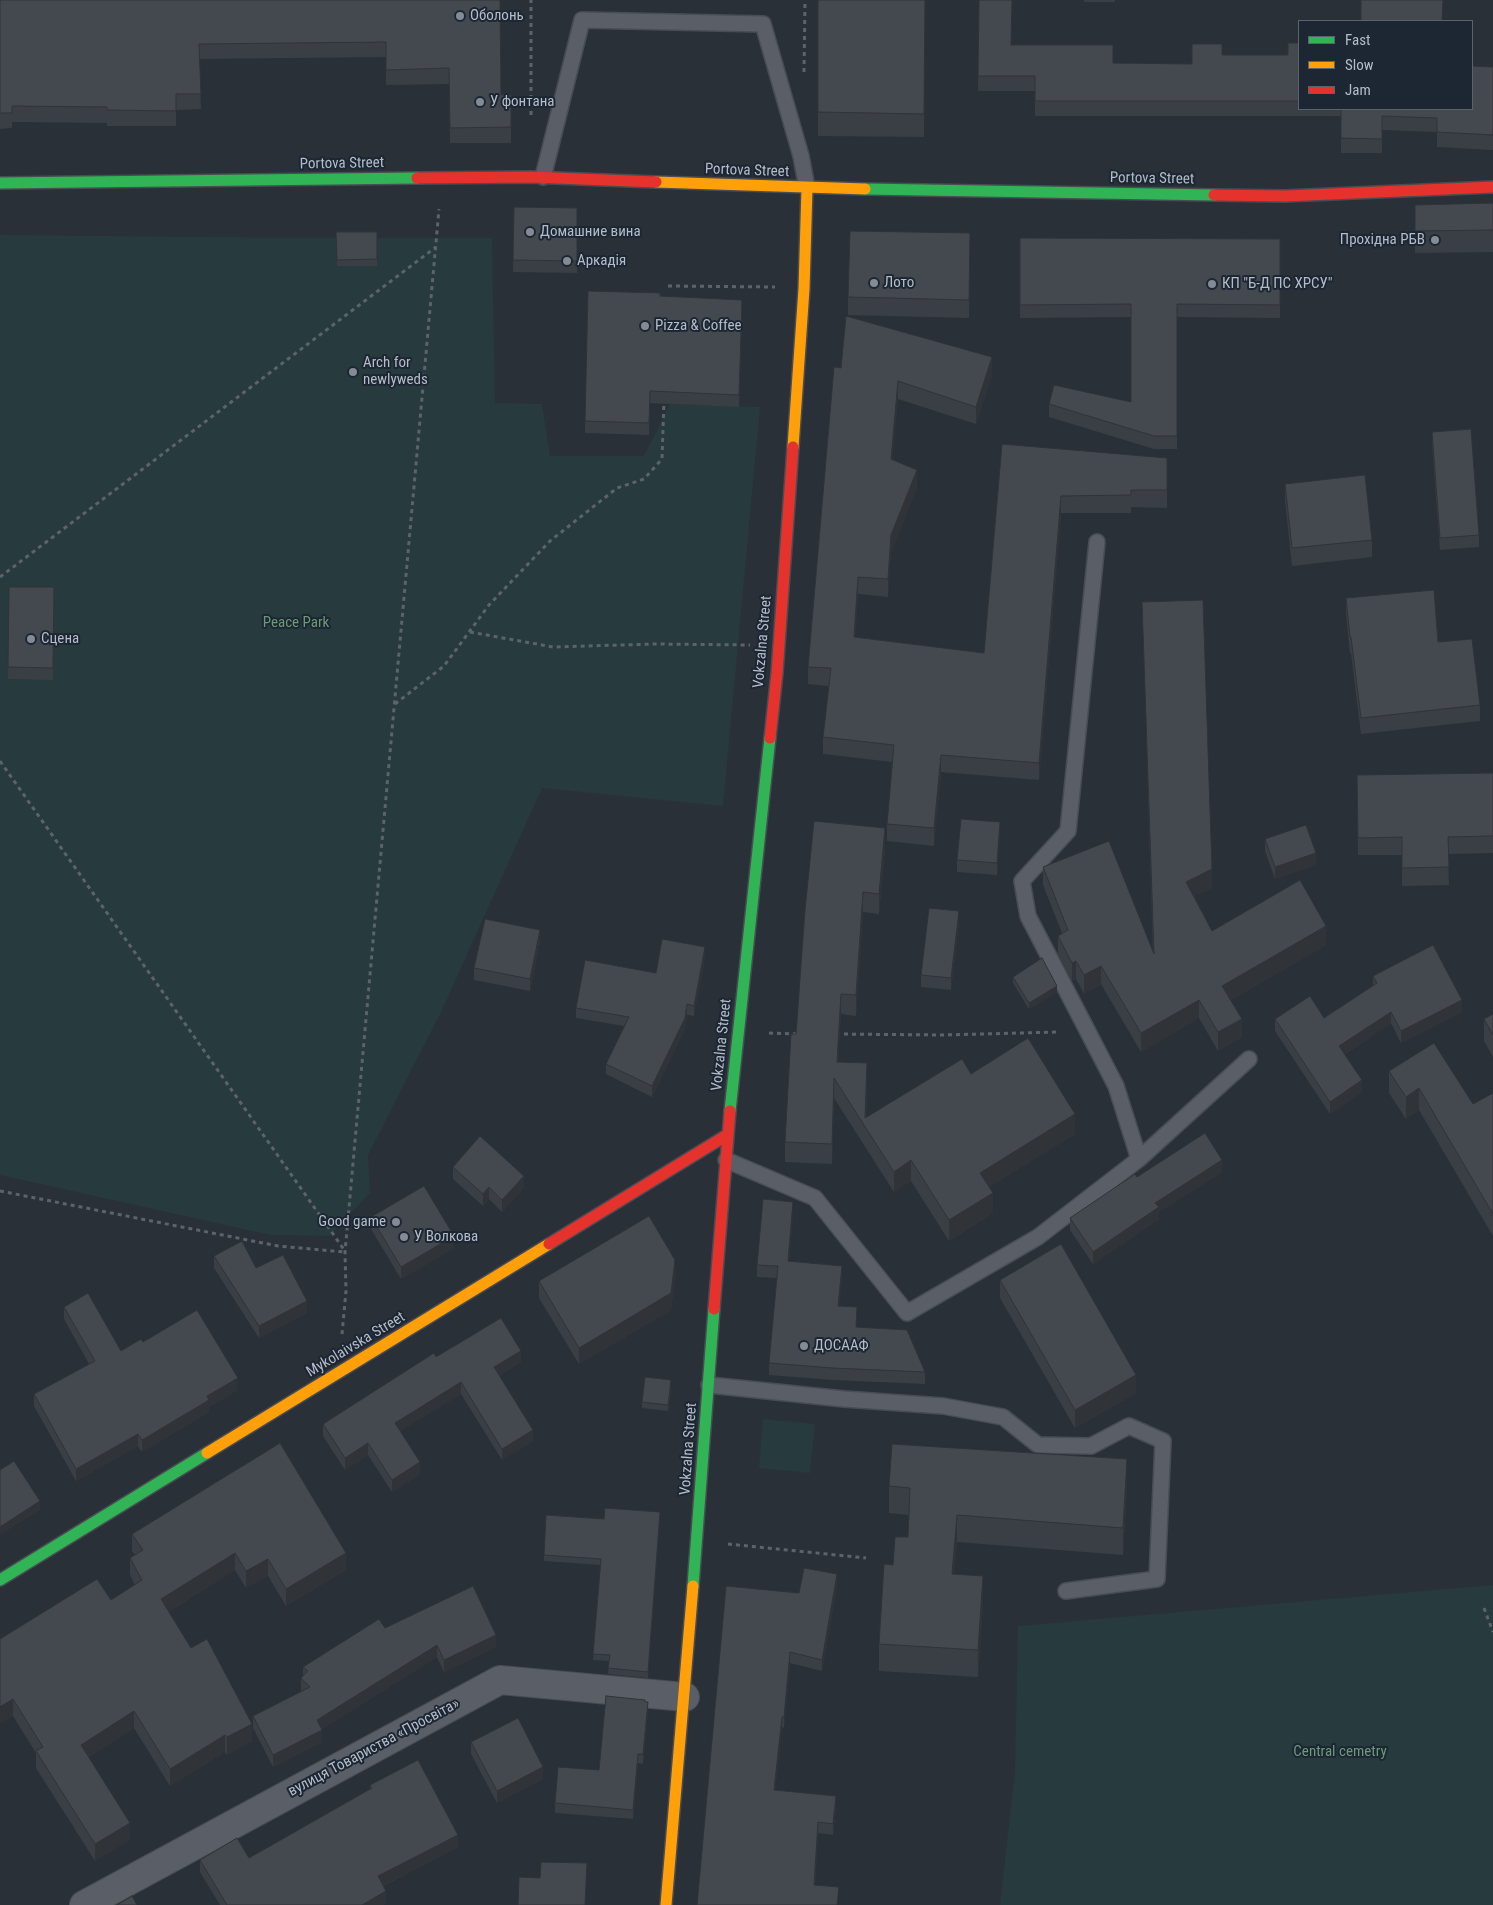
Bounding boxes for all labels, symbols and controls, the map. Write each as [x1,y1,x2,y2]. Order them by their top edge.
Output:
place label: Оболонь [470,7,524,25]
marker: Оболонь [454,10,466,22]
legend [1298,20,1473,110]
text: Fast [1345,31,1370,49]
text: Slow [1345,56,1374,74]
text: Jam [1345,81,1371,99]
place label: У фонтана [490,93,555,111]
marker: У фонтана [474,96,486,108]
street label: Portova Street [300,154,384,174]
street label: Portova Street [704,161,790,181]
street label: Portova Street [1110,169,1194,189]
place label: Домашние вина [540,223,641,241]
marker: Домашние вина [524,226,536,238]
place label: Прохідна РБВ [1340,231,1425,249]
marker: Прохідна РБВ [1429,234,1441,246]
place label: Аркадія [577,252,626,270]
marker: Аркадія [561,255,573,267]
place label: Лото [884,274,914,292]
place label: КП "Б-Д ПС ХРСУ" [1222,275,1333,293]
marker: Лото [868,277,880,289]
marker: КП "Б-Д ПС ХРСУ" [1206,278,1218,290]
place label: Pizza & Coffee [655,317,742,335]
marker: Pizza & Coffee [639,320,651,332]
place label: Arch for newlyweds [363,354,428,389]
marker: Arch for newlyweds [347,366,359,378]
street label: Vokzalna Street [750,595,776,689]
park label: Peace Park [263,614,329,632]
place label: Сцена [41,630,79,648]
marker: Сцена [25,633,37,645]
street label: Vokzalna Street [708,998,736,1092]
place label: Good game [318,1213,386,1231]
marker: Good game [390,1216,402,1228]
place label: У Волкова [414,1228,478,1246]
marker: У Волкова [398,1231,410,1243]
street label: Mykolaivska Street [303,1309,409,1381]
place label: ДОСААФ [814,1337,869,1355]
marker: ДОСААФ [798,1340,810,1352]
street label: Vokzalna Street [677,1402,701,1496]
street label: вулиця Товариства «Просвіта» [285,1695,463,1801]
park label: Central cemetry [1293,1743,1387,1761]

